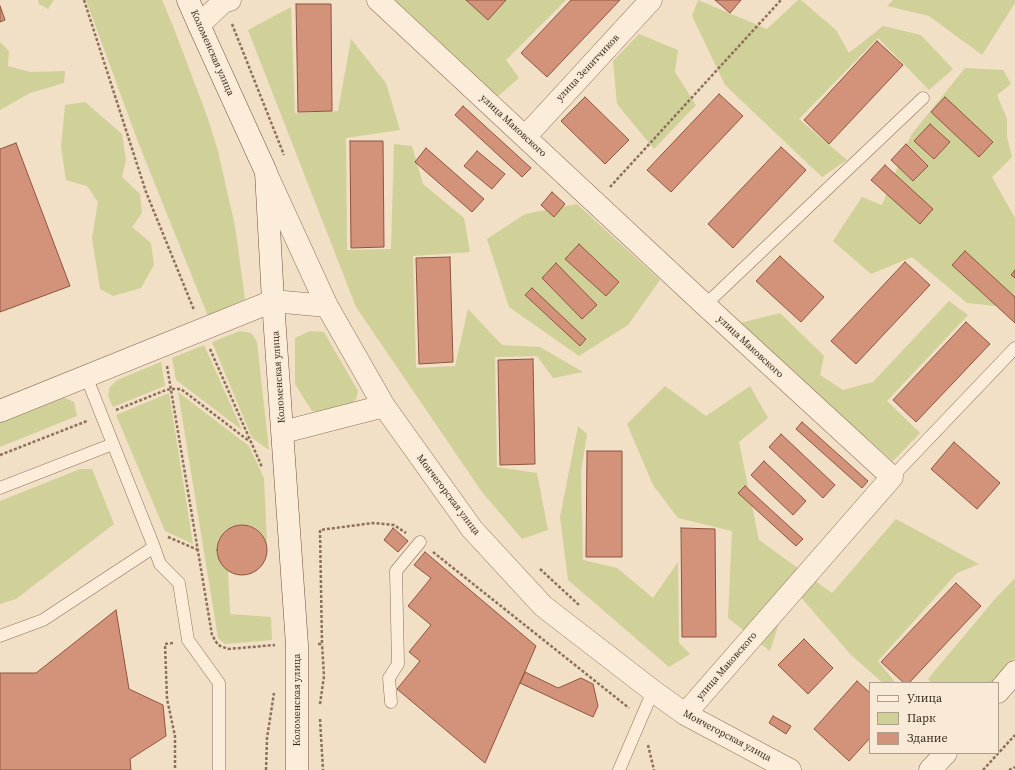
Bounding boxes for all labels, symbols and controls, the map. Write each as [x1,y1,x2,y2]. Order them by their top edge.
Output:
street label: Коломенская улица [188,8,236,98]
street label: улица Зенитчиков [554,32,622,104]
street label: улица Маковского [477,92,549,160]
street label: улица Маковского [714,313,786,381]
street label: Коломенская улица [270,330,288,424]
street label: Мончегорская улица [414,452,482,538]
street label: улица Маковского [694,630,760,702]
street label: Коломенская улица [291,654,303,746]
legend [869,682,999,754]
text: Улица [907,690,942,706]
street label: Мончегорская улица [681,708,773,764]
text: Парк [907,710,936,726]
text: Здание [907,730,948,746]

